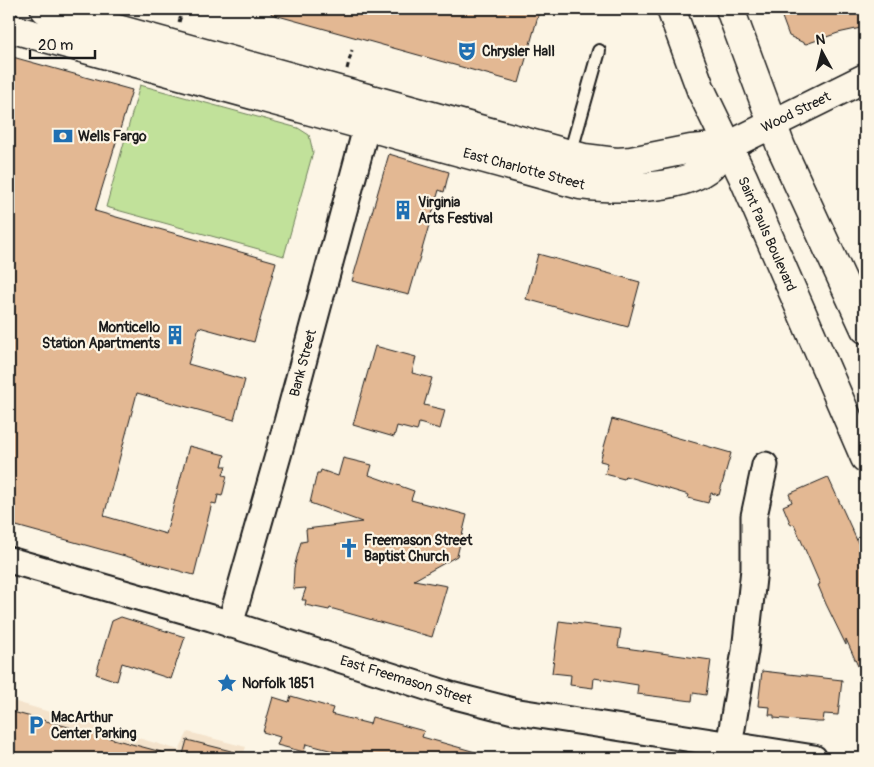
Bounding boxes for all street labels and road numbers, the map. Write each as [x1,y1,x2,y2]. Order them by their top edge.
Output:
street label: Wood Street [759,88,834,136]
street label: East Charlotte Street [461,145,587,194]
street label: Saint Pauls Boulevard [734,174,800,294]
street label: Bank Street [286,327,320,398]
street label: East Freemason Street [338,652,474,708]

